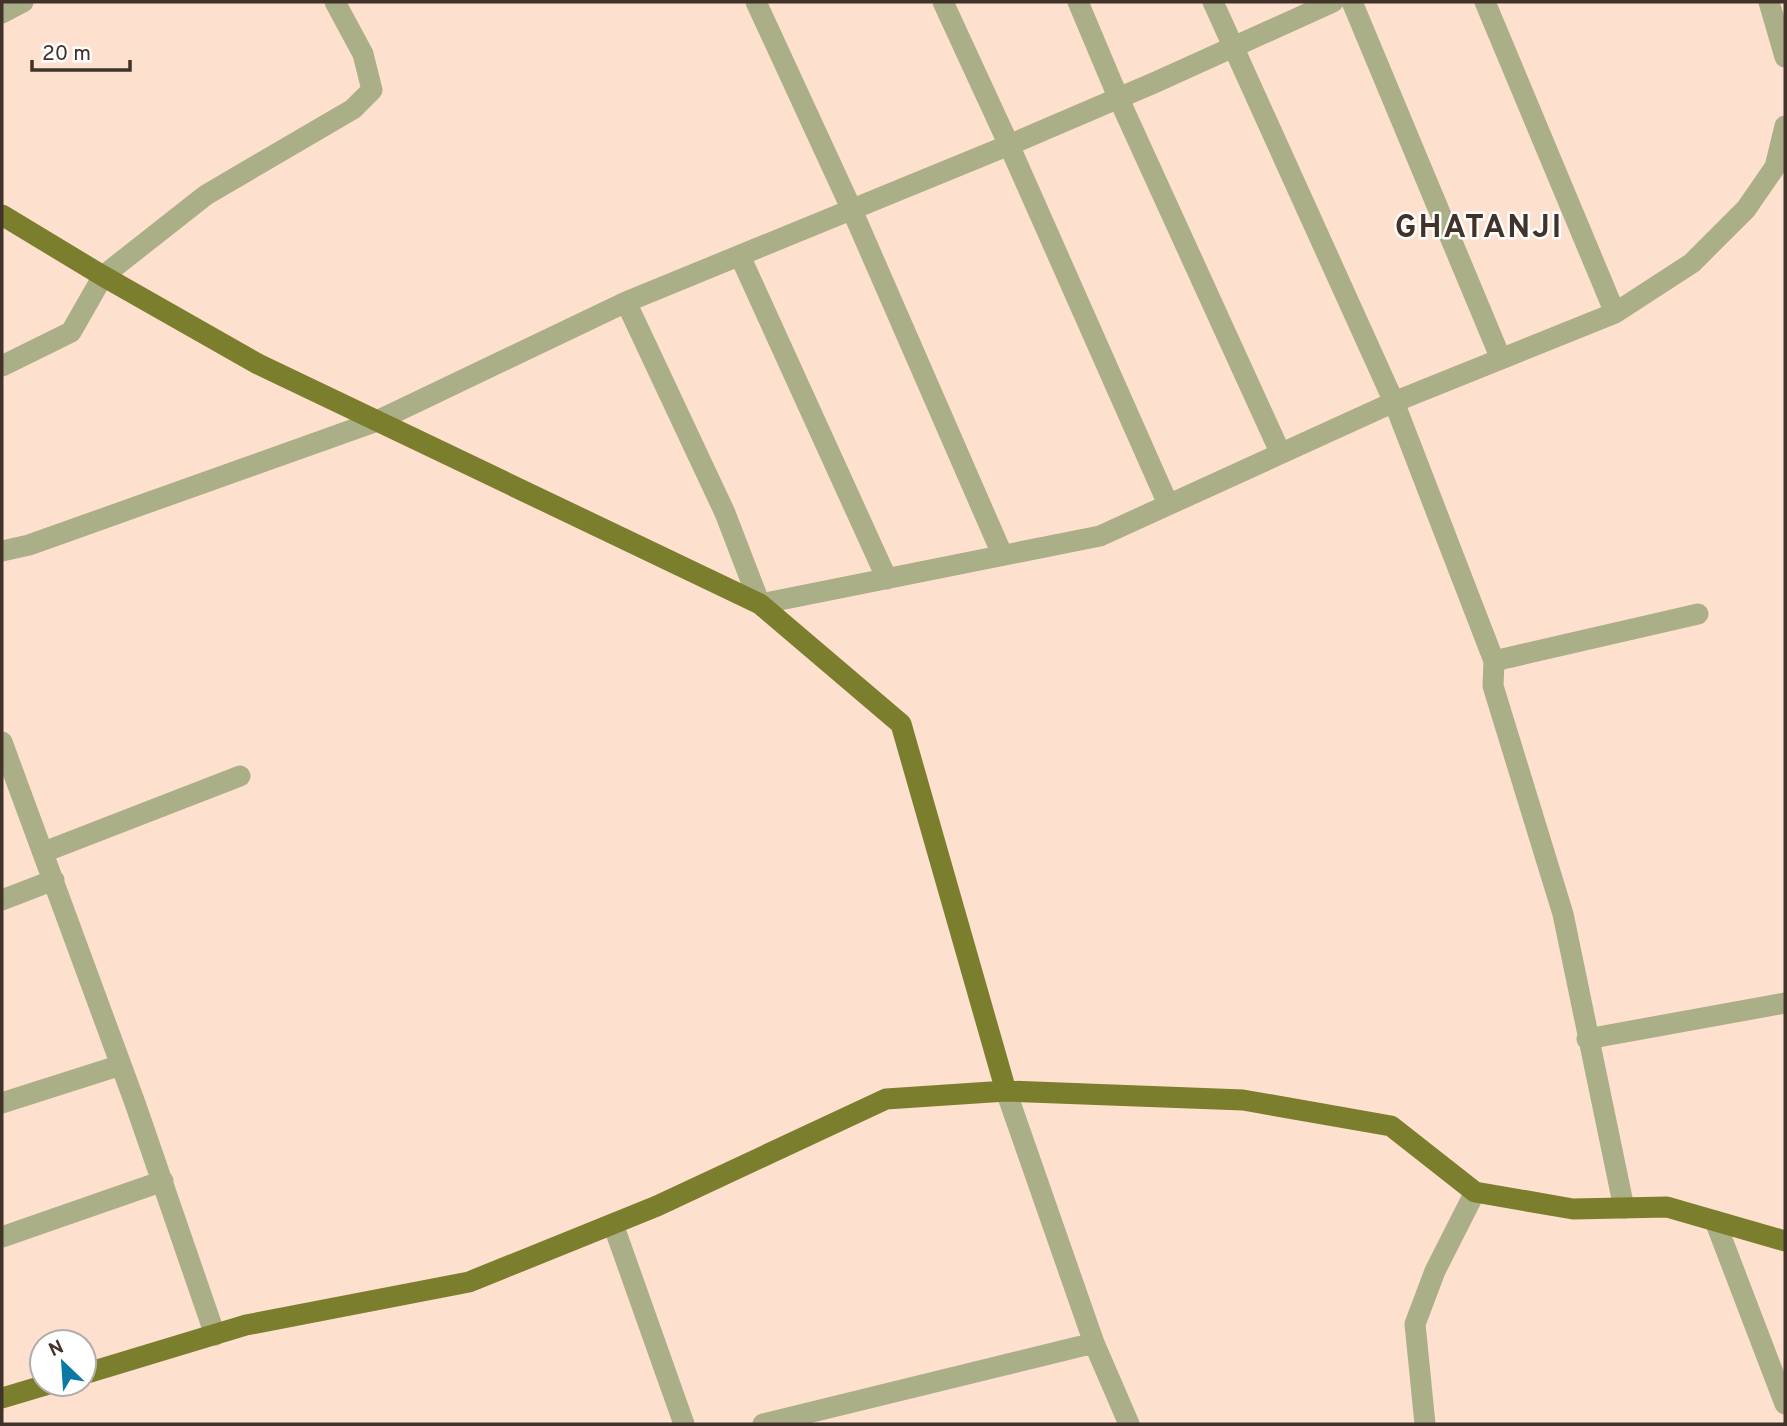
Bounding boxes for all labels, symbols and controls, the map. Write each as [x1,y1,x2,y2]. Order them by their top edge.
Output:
scale bar [32,28,130,72]
text: 20 m [42,41,91,68]
district label: GHATANJI [1395,209,1563,249]
north arrow [28,1328,98,1398]
text: N [45,1336,68,1363]

